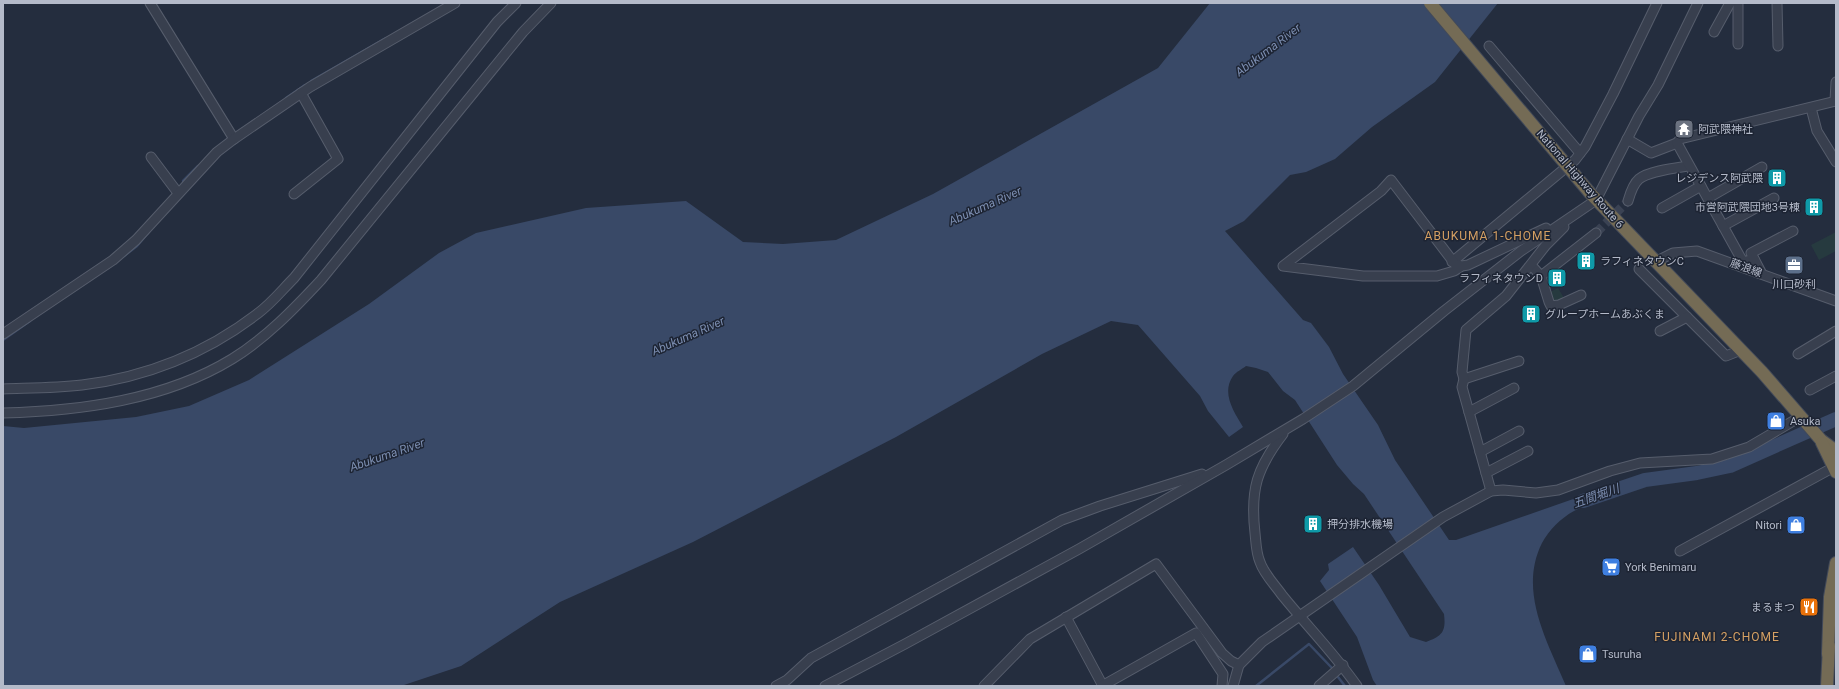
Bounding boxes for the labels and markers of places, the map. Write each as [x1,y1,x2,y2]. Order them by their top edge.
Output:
temple icon: 阿武隈神社 [1673,118,1695,140]
place label: 阿武隈神社 [1698,123,1753,136]
building icon: レジデンス阿武隈 [1766,167,1788,189]
place label: レジデンス阿武隈 [1675,172,1763,185]
building icon: 市営阿武隈団地3号棟 [1803,196,1825,218]
place label: 市営阿武隈団地3号棟 [1695,201,1800,214]
building icon: ラフィネタウンC [1575,250,1597,272]
office icon: 川口砂利 [1783,254,1805,276]
place label: ラフィネタウンC [1600,255,1684,268]
building icon: ラフィネタウンD [1546,267,1568,289]
place label: ラフィネタウンD [1459,272,1543,285]
place label: 川口砂利 [1772,278,1816,291]
building icon: グループホームあぶくま [1520,303,1542,325]
place label: グループホームあぶくま [1545,308,1665,321]
shop icon: Asuka [1765,410,1787,432]
place label: Asuka [1790,415,1820,428]
building icon: 押分排水機場 [1302,513,1324,535]
shop icon: Nitori [1785,514,1807,536]
place label: 押分排水機場 [1327,518,1393,531]
place label: Nitori [1755,519,1782,532]
supermarket icon: York Benimaru [1600,556,1622,578]
place label: York Benimaru [1625,561,1696,574]
restaurant icon: まるまつ [1798,596,1820,618]
place label: まるまつ [1751,601,1795,614]
shop icon: Tsuruha [1577,643,1599,665]
place label: Tsuruha [1602,648,1642,661]

